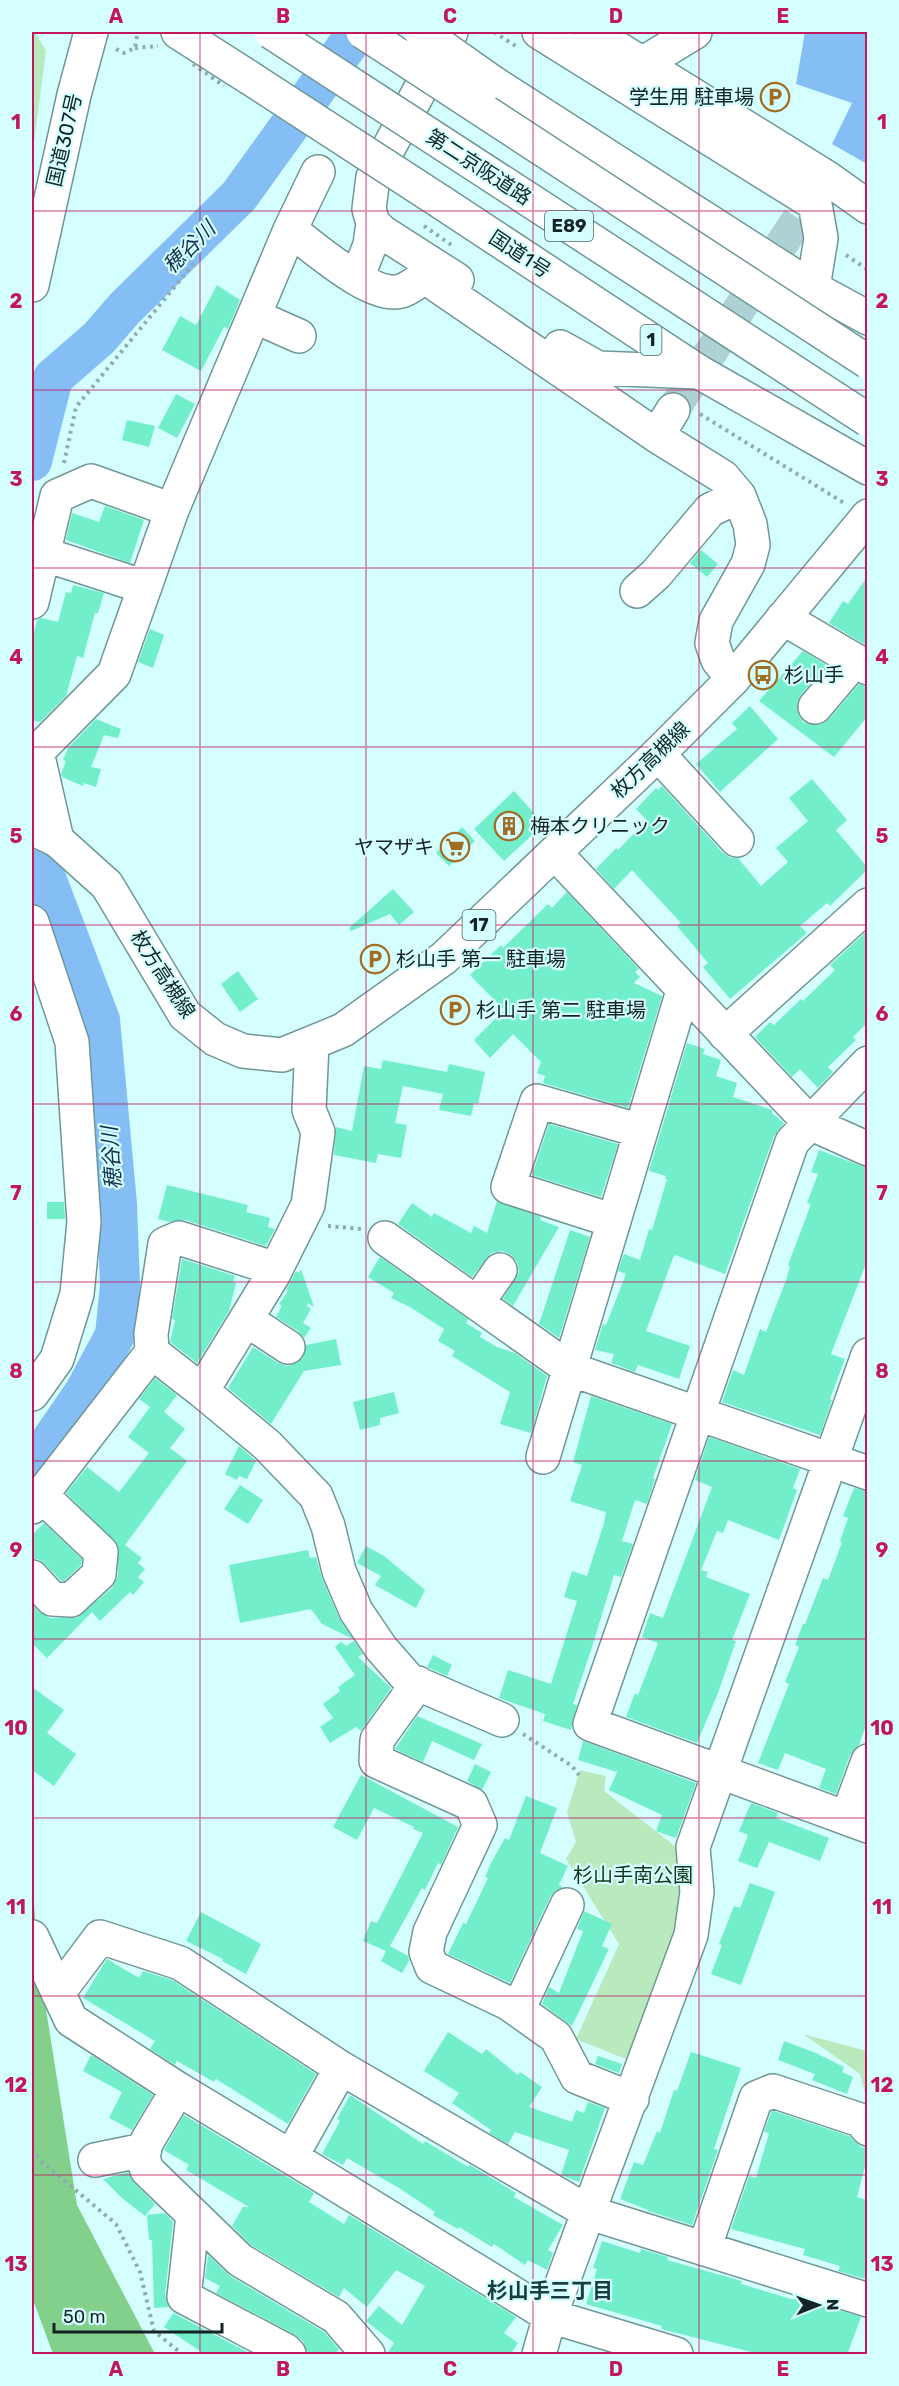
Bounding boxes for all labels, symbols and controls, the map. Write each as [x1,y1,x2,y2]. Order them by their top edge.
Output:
text: A [109,4,124,28]
text: B [276,4,290,28]
text: C [443,4,457,28]
text: D [609,4,623,28]
text: E [777,4,789,28]
parking icon: 学生用 駐車場 [759,81,791,113]
place label: 学生用 駐車場 [629,85,754,109]
street label: 国道307号 [42,91,86,189]
text: 1 [11,110,21,134]
text: 1 [877,110,887,134]
street label: 第二京阪道路 [422,124,536,210]
road number: E89 [545,211,593,241]
water label: 穂谷川 [158,214,222,278]
street label: 国道1号 [485,225,555,283]
text: 2 [10,289,23,313]
text: 2 [876,289,889,313]
road number: 1 [640,325,662,355]
text: 3 [9,467,23,491]
text: 3 [875,467,889,491]
text: 4 [9,645,23,669]
text: 4 [875,645,889,669]
bus stop icon: 杉山手 [747,659,779,691]
place label: 杉山手 [784,663,844,687]
street label: 枚方高槻線 [606,717,694,803]
building icon: 梅本クリニック [493,810,525,842]
place label: 梅本クリニック [530,814,670,838]
text: 5 [10,824,23,848]
text: 5 [876,824,889,848]
supermarket icon: ヤマザキ [439,831,471,863]
place label: ヤマザキ [354,835,434,859]
road number: 17 [462,910,496,940]
street label: 枚方高槻線 [126,926,200,1022]
parking icon: 杉山手 第一 駐車場 [359,943,391,975]
place label: 杉山手 第一 駐車場 [396,947,566,971]
parking icon: 杉山手 第二 駐車場 [439,994,471,1026]
place label: 杉山手 第二 駐車場 [476,998,646,1022]
text: 6 [9,1002,23,1026]
text: 6 [875,1002,889,1026]
water label: 穂谷川 [96,1124,126,1190]
text: 7 [10,1181,22,1205]
text: 7 [876,1181,888,1205]
text: 8 [9,1359,23,1383]
text: 8 [875,1359,889,1383]
text: 9 [10,1538,23,1562]
text: 9 [876,1538,889,1562]
text: 10 [4,1716,28,1740]
text: 10 [870,1716,894,1740]
park label: 杉山手南公園 [573,1863,693,1887]
text: 11 [6,1895,26,1919]
text: 11 [872,1895,892,1919]
text: 12 [5,2073,27,2097]
text: 12 [871,2073,893,2097]
text: 13 [4,2252,28,2276]
text: 13 [870,2252,894,2276]
north arrow [788,2275,848,2335]
district label: 杉山手三丁目 [487,2278,613,2303]
scale bar [54,2296,222,2334]
text: N [823,2299,842,2311]
text: 50 m [63,2306,106,2328]
text: A [109,2357,124,2381]
text: B [276,2357,290,2381]
text: C [443,2357,457,2381]
text: D [609,2357,623,2381]
text: E [777,2357,789,2381]

